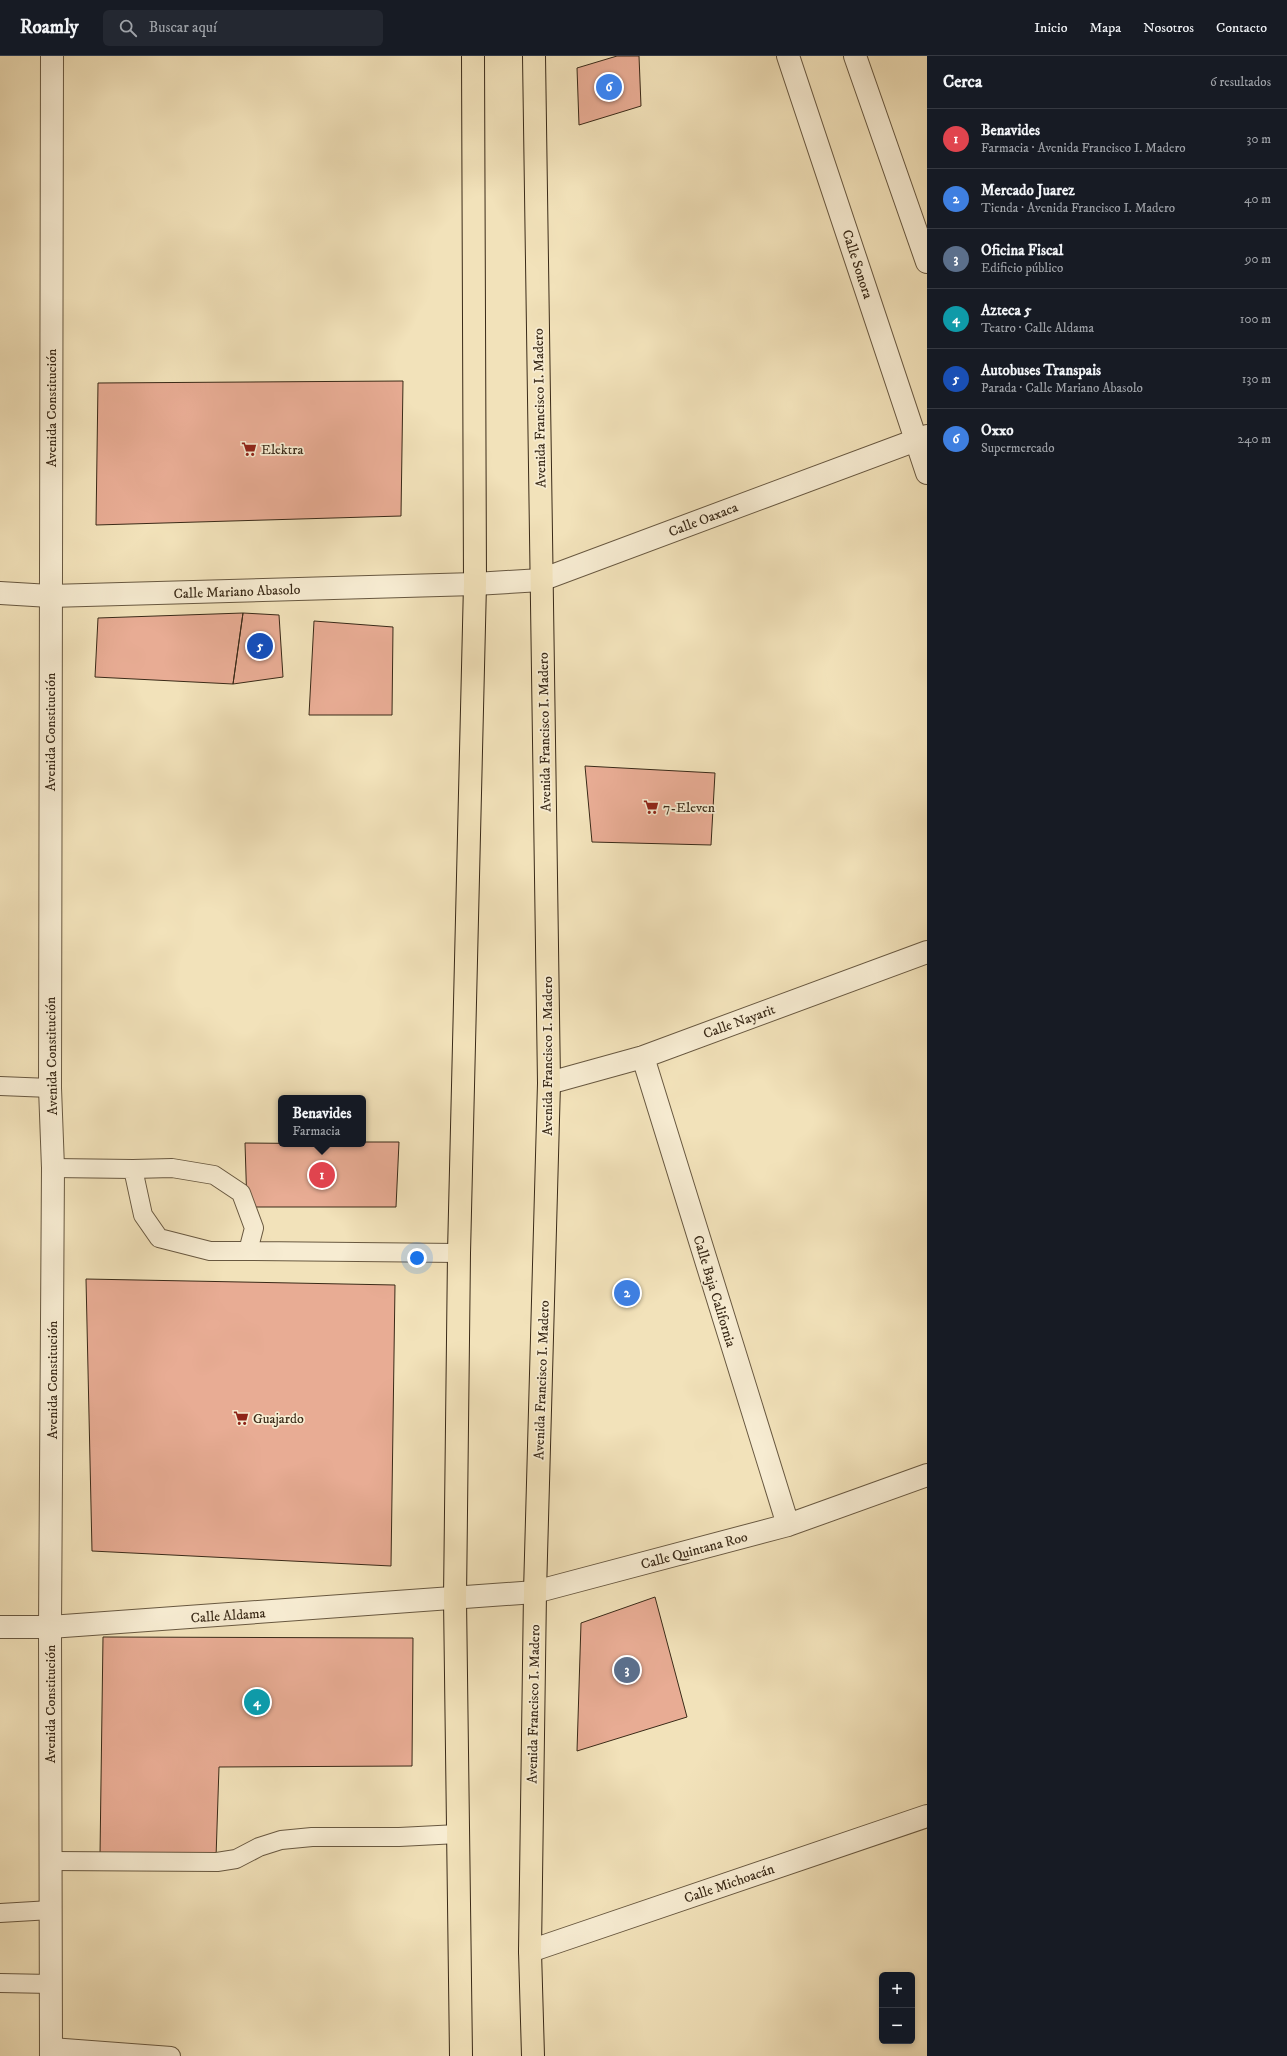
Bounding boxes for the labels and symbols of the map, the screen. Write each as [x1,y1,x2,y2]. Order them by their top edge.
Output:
pin: 6 [596,72,622,102]
street label: Calle Sonora [837,227,877,301]
street label: Avenida Francisco I. Madero [530,328,550,488]
street label: Avenida Constitución [43,348,61,467]
supermarket icon: Elektra [240,440,258,458]
place label: Elektra [261,441,303,459]
street label: Calle Oaxaca [666,498,741,541]
street label: Calle Mariano Abasolo [173,581,301,603]
pin: 5 [247,631,273,661]
street label: Avenida Francisco I. Madero [535,652,555,812]
street label: Avenida Constitución [42,672,60,791]
supermarket icon: 7-Eleven [642,798,660,816]
place label: 7-Eleven [663,799,716,817]
street label: Avenida Francisco I. Madero [539,976,557,1136]
street label: Avenida Constitución [42,996,62,1115]
street label: Calle Nayarit [701,1000,778,1043]
pin: 1 [309,1160,335,1190]
street label: Calle Baja California [688,1233,740,1349]
your location [407,1248,427,1268]
pin: 2 [614,1278,640,1308]
street label: Avenida Francisco I. Madero [530,1300,554,1460]
street label: Avenida Constitución [44,1320,62,1439]
supermarket icon: Guajardo [232,1409,250,1427]
place label: Guajardo [253,1410,304,1428]
street label: Calle Quintana Roo [639,1528,750,1574]
street label: Calle Aldama [190,1604,266,1628]
street label: Avenida Francisco I. Madero [524,1624,544,1784]
street label: Avenida Constitución [42,1644,60,1763]
pin: 3 [614,1655,640,1685]
pin: 4 [244,1687,270,1717]
street label: Calle Michoacán [682,1860,777,1908]

